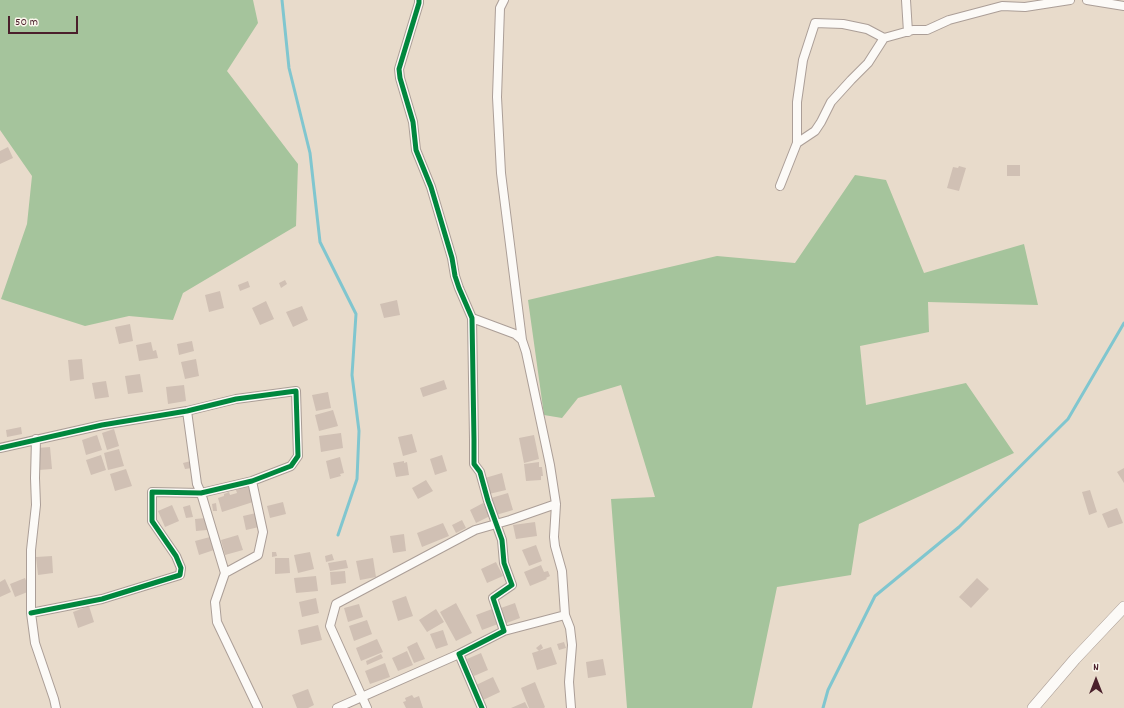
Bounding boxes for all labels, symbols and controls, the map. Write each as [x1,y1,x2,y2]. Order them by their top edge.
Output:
scale bar [10,8,80,34]
text: 50 m [15,14,38,31]
north arrow [1076,660,1116,700]
text: N [1093,660,1099,676]

